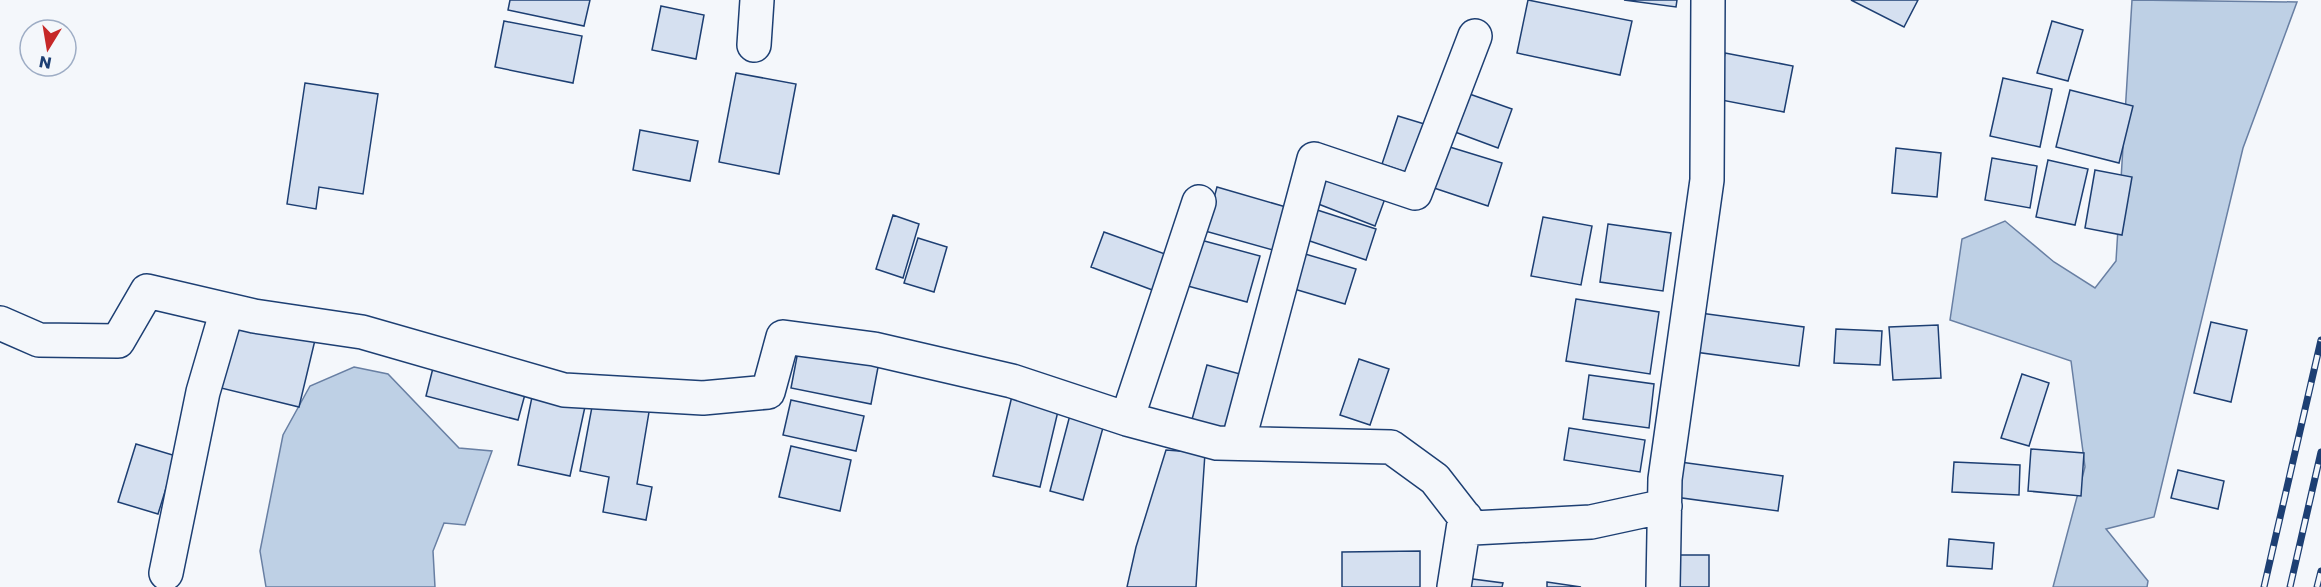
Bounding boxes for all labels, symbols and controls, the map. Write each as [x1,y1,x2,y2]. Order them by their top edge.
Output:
north arrow [18,18,78,78]
text: N [37,50,53,75]

